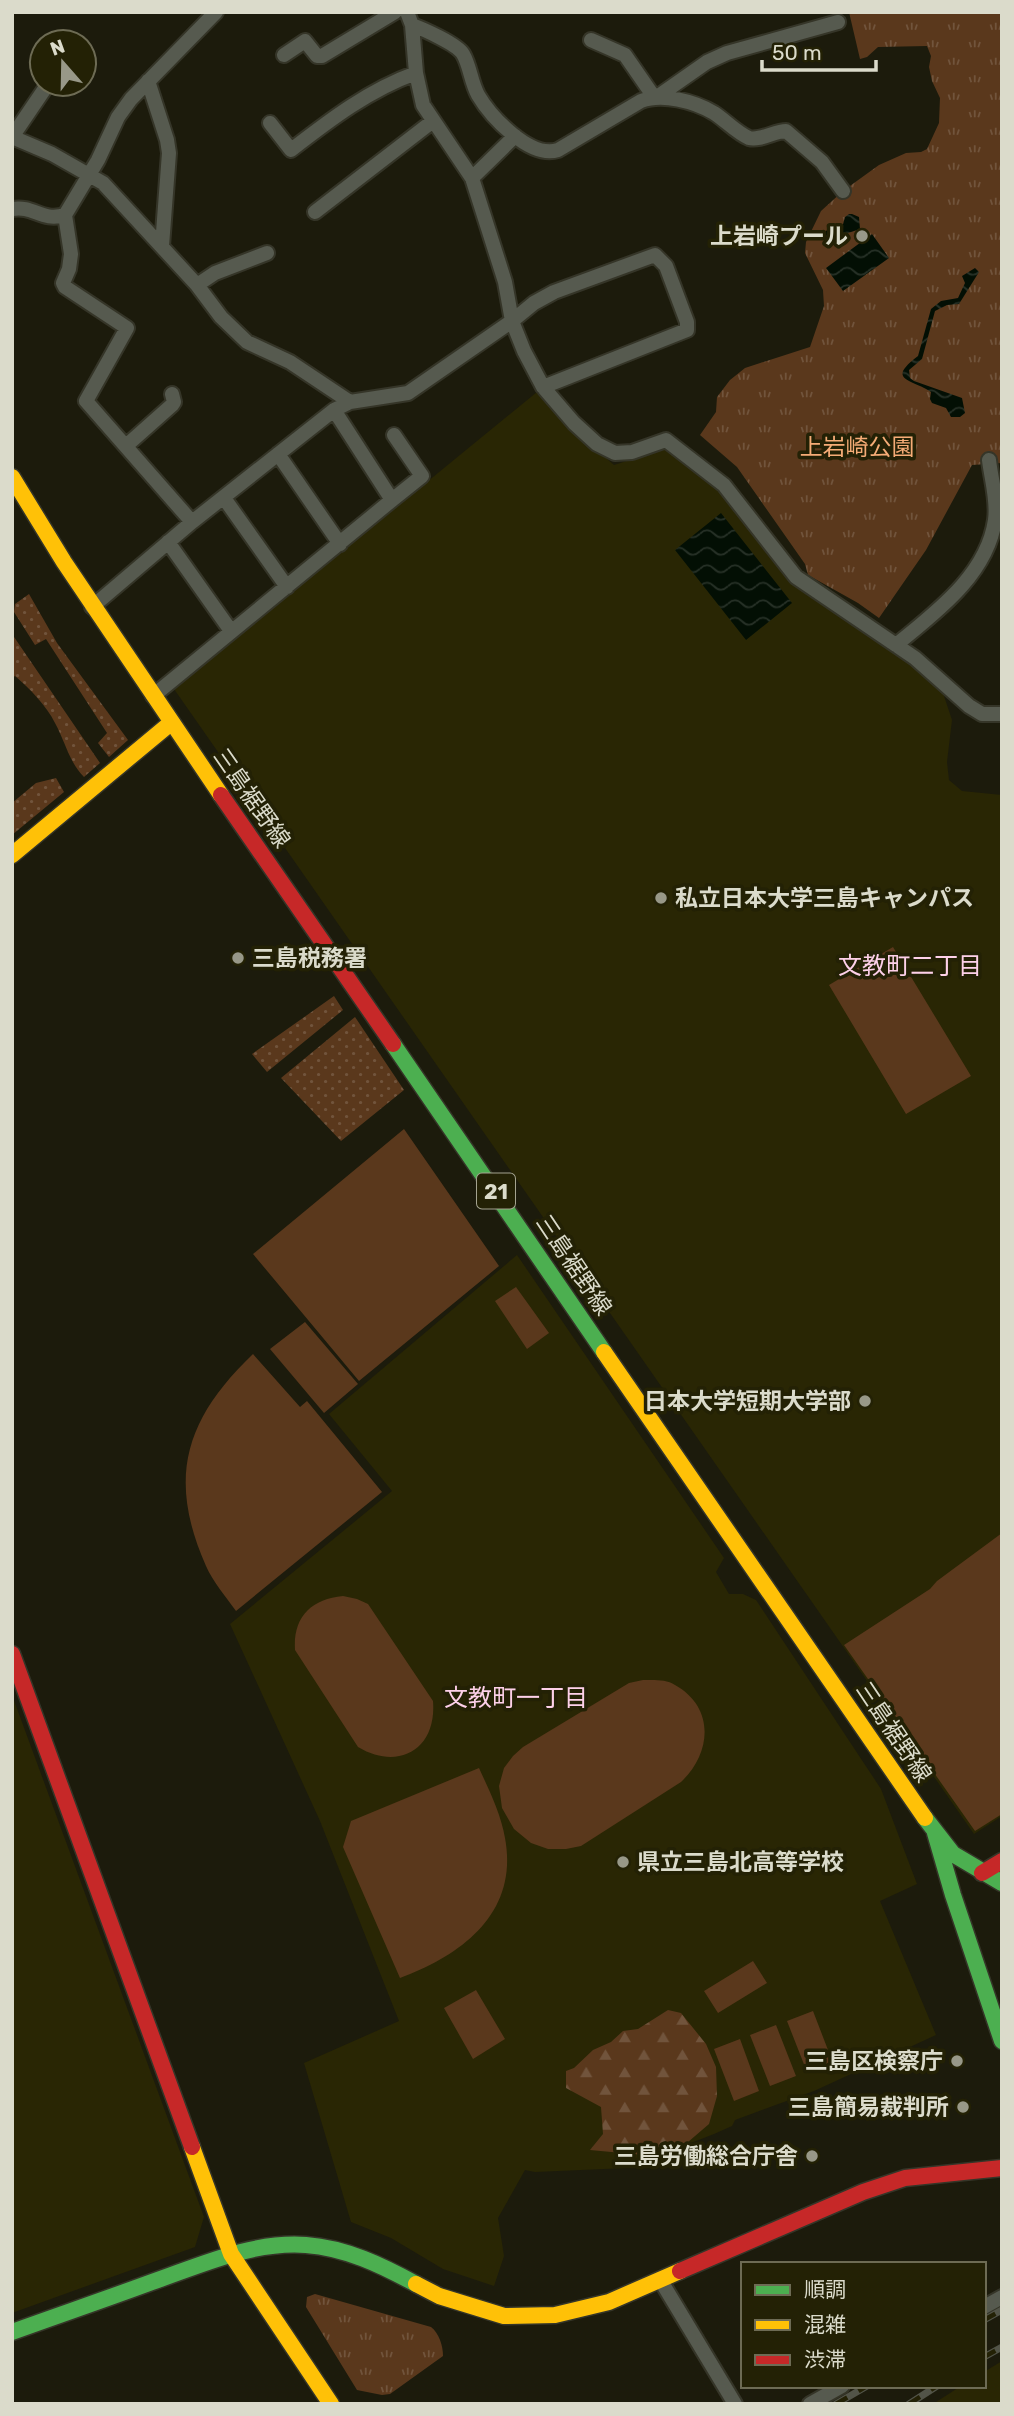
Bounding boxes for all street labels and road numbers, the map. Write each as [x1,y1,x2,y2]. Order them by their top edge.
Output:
street label: 三島裾野線 [208,743,296,853]
road number: 21 [477,1174,515,1208]
street label: 三島裾野線 [530,1210,618,1320]
street label: 三島裾野線 [850,1677,938,1787]

